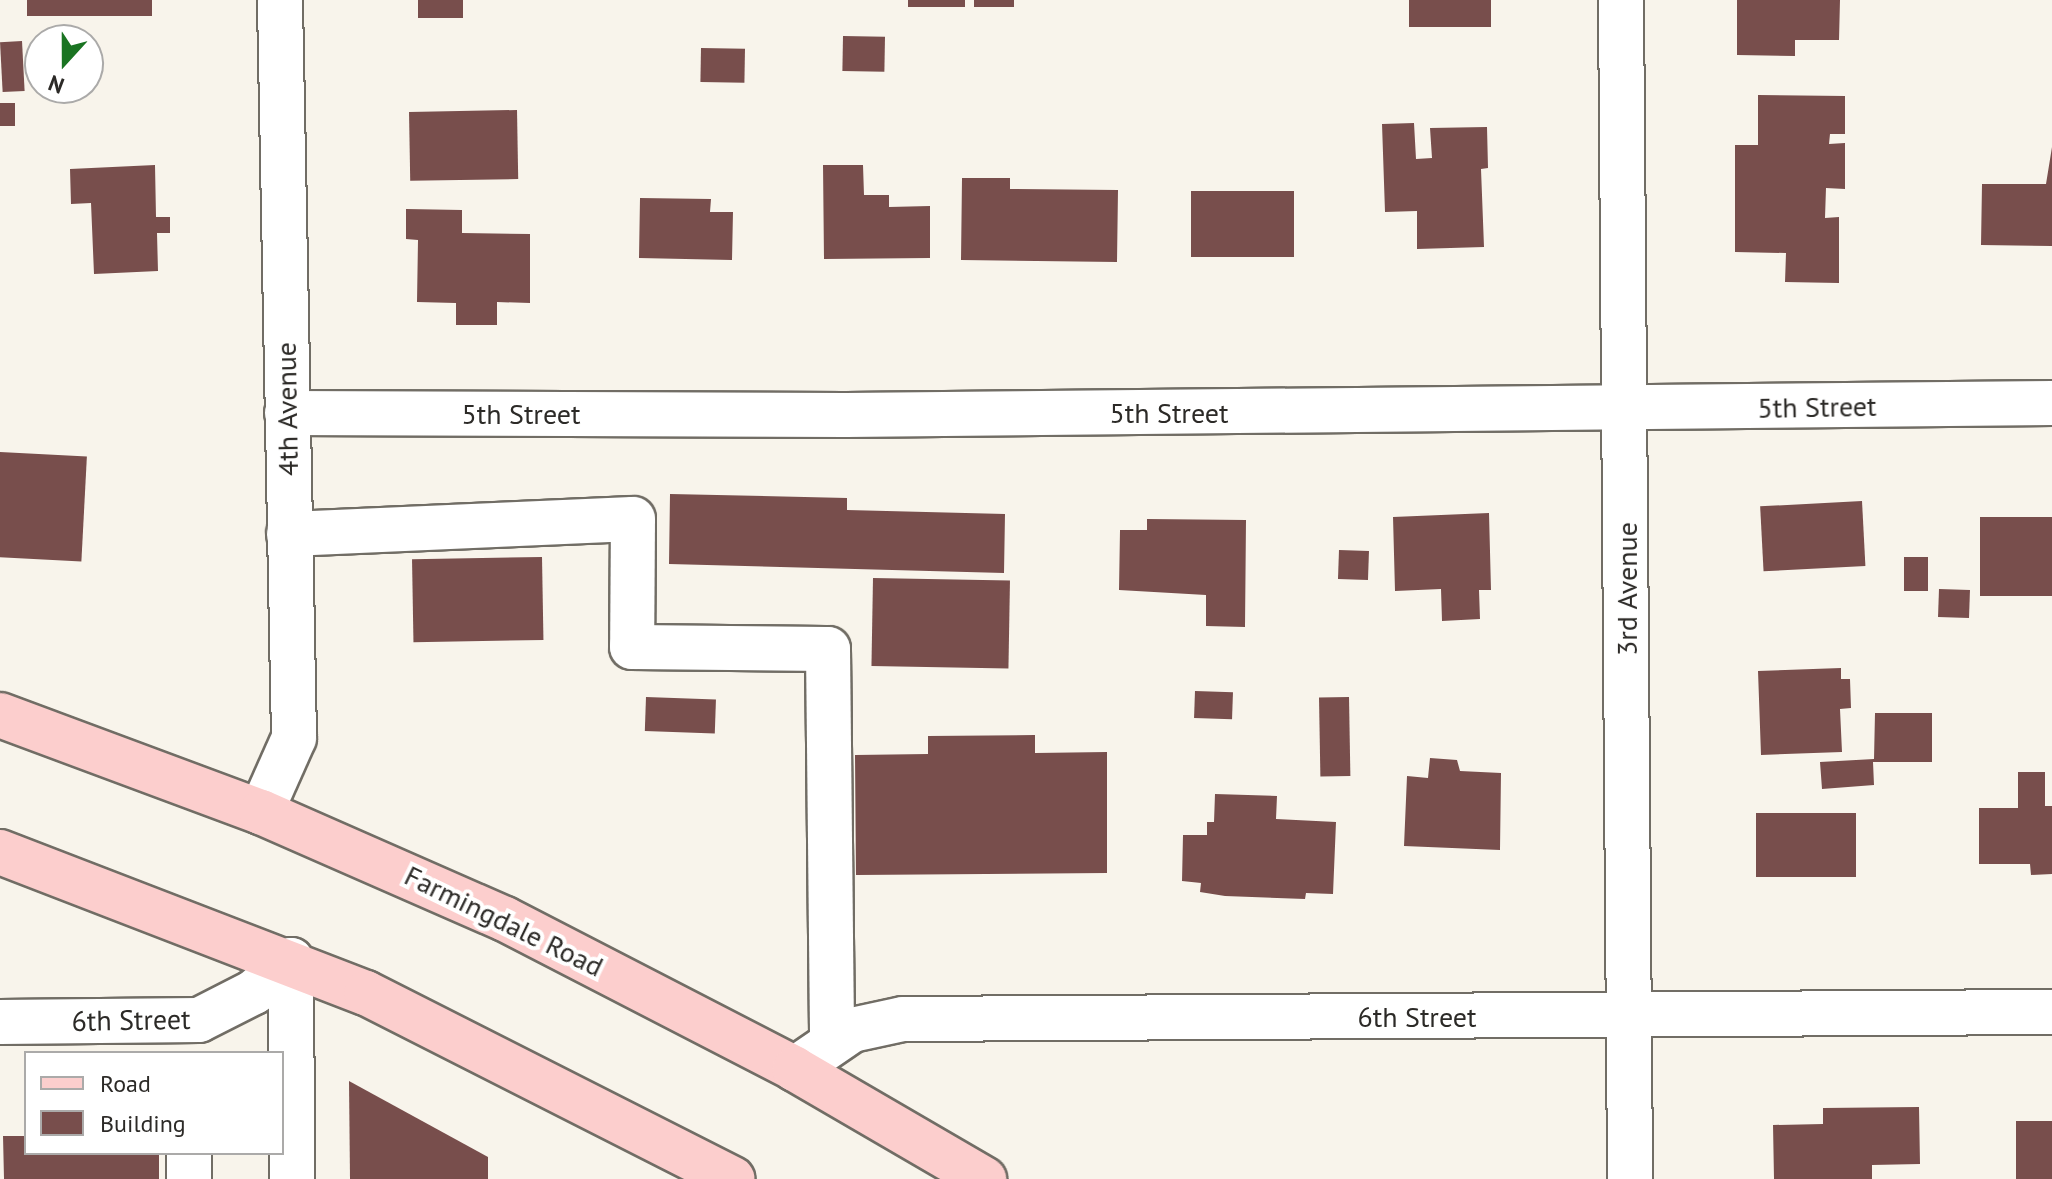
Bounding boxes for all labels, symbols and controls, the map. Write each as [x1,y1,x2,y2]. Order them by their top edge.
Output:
north arrow [24,24,104,104]
text: N [44,69,68,100]
street label: 4th Avenue [269,341,305,477]
street label: 5th Street [1757,389,1877,425]
street label: 5th Street [1109,396,1229,430]
street label: 5th Street [461,397,581,431]
street label: 3rd Avenue [1610,522,1644,656]
street label: Farmingdale Road [399,858,609,984]
street label: 6th Street [1357,1000,1477,1034]
street label: 6th Street [71,1002,191,1038]
legend [24,1051,284,1155]
text: Road [100,1068,151,1099]
text: Building [100,1108,186,1139]

